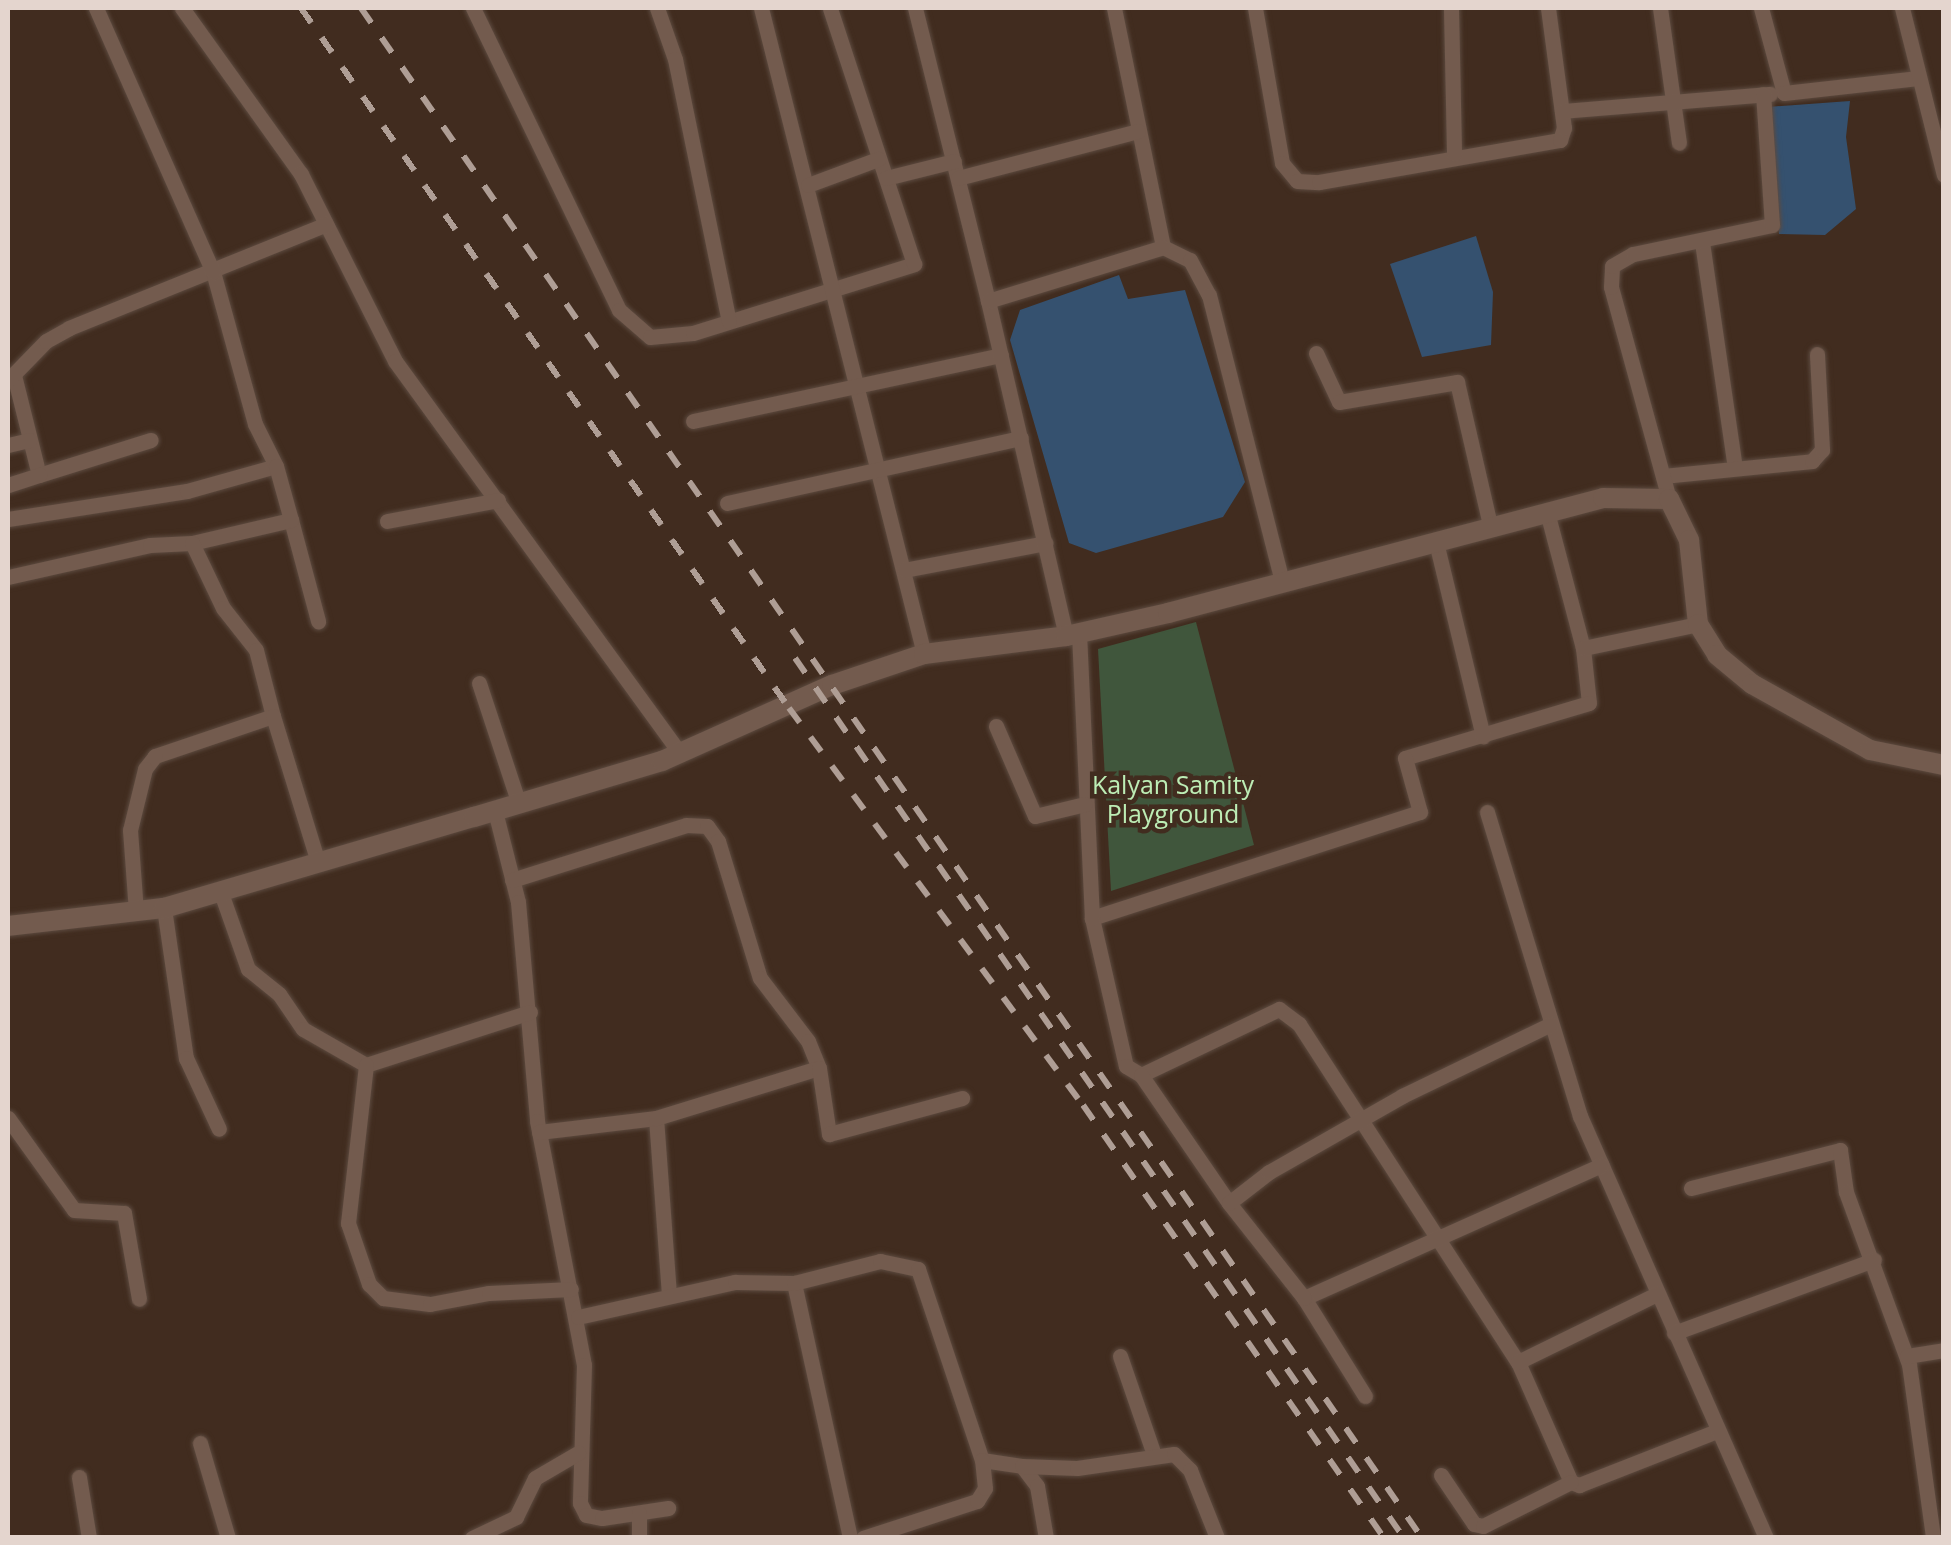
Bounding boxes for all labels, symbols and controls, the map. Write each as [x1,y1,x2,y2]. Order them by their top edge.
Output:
park label: Kalyan Samity Playground [1092,770,1254,829]

